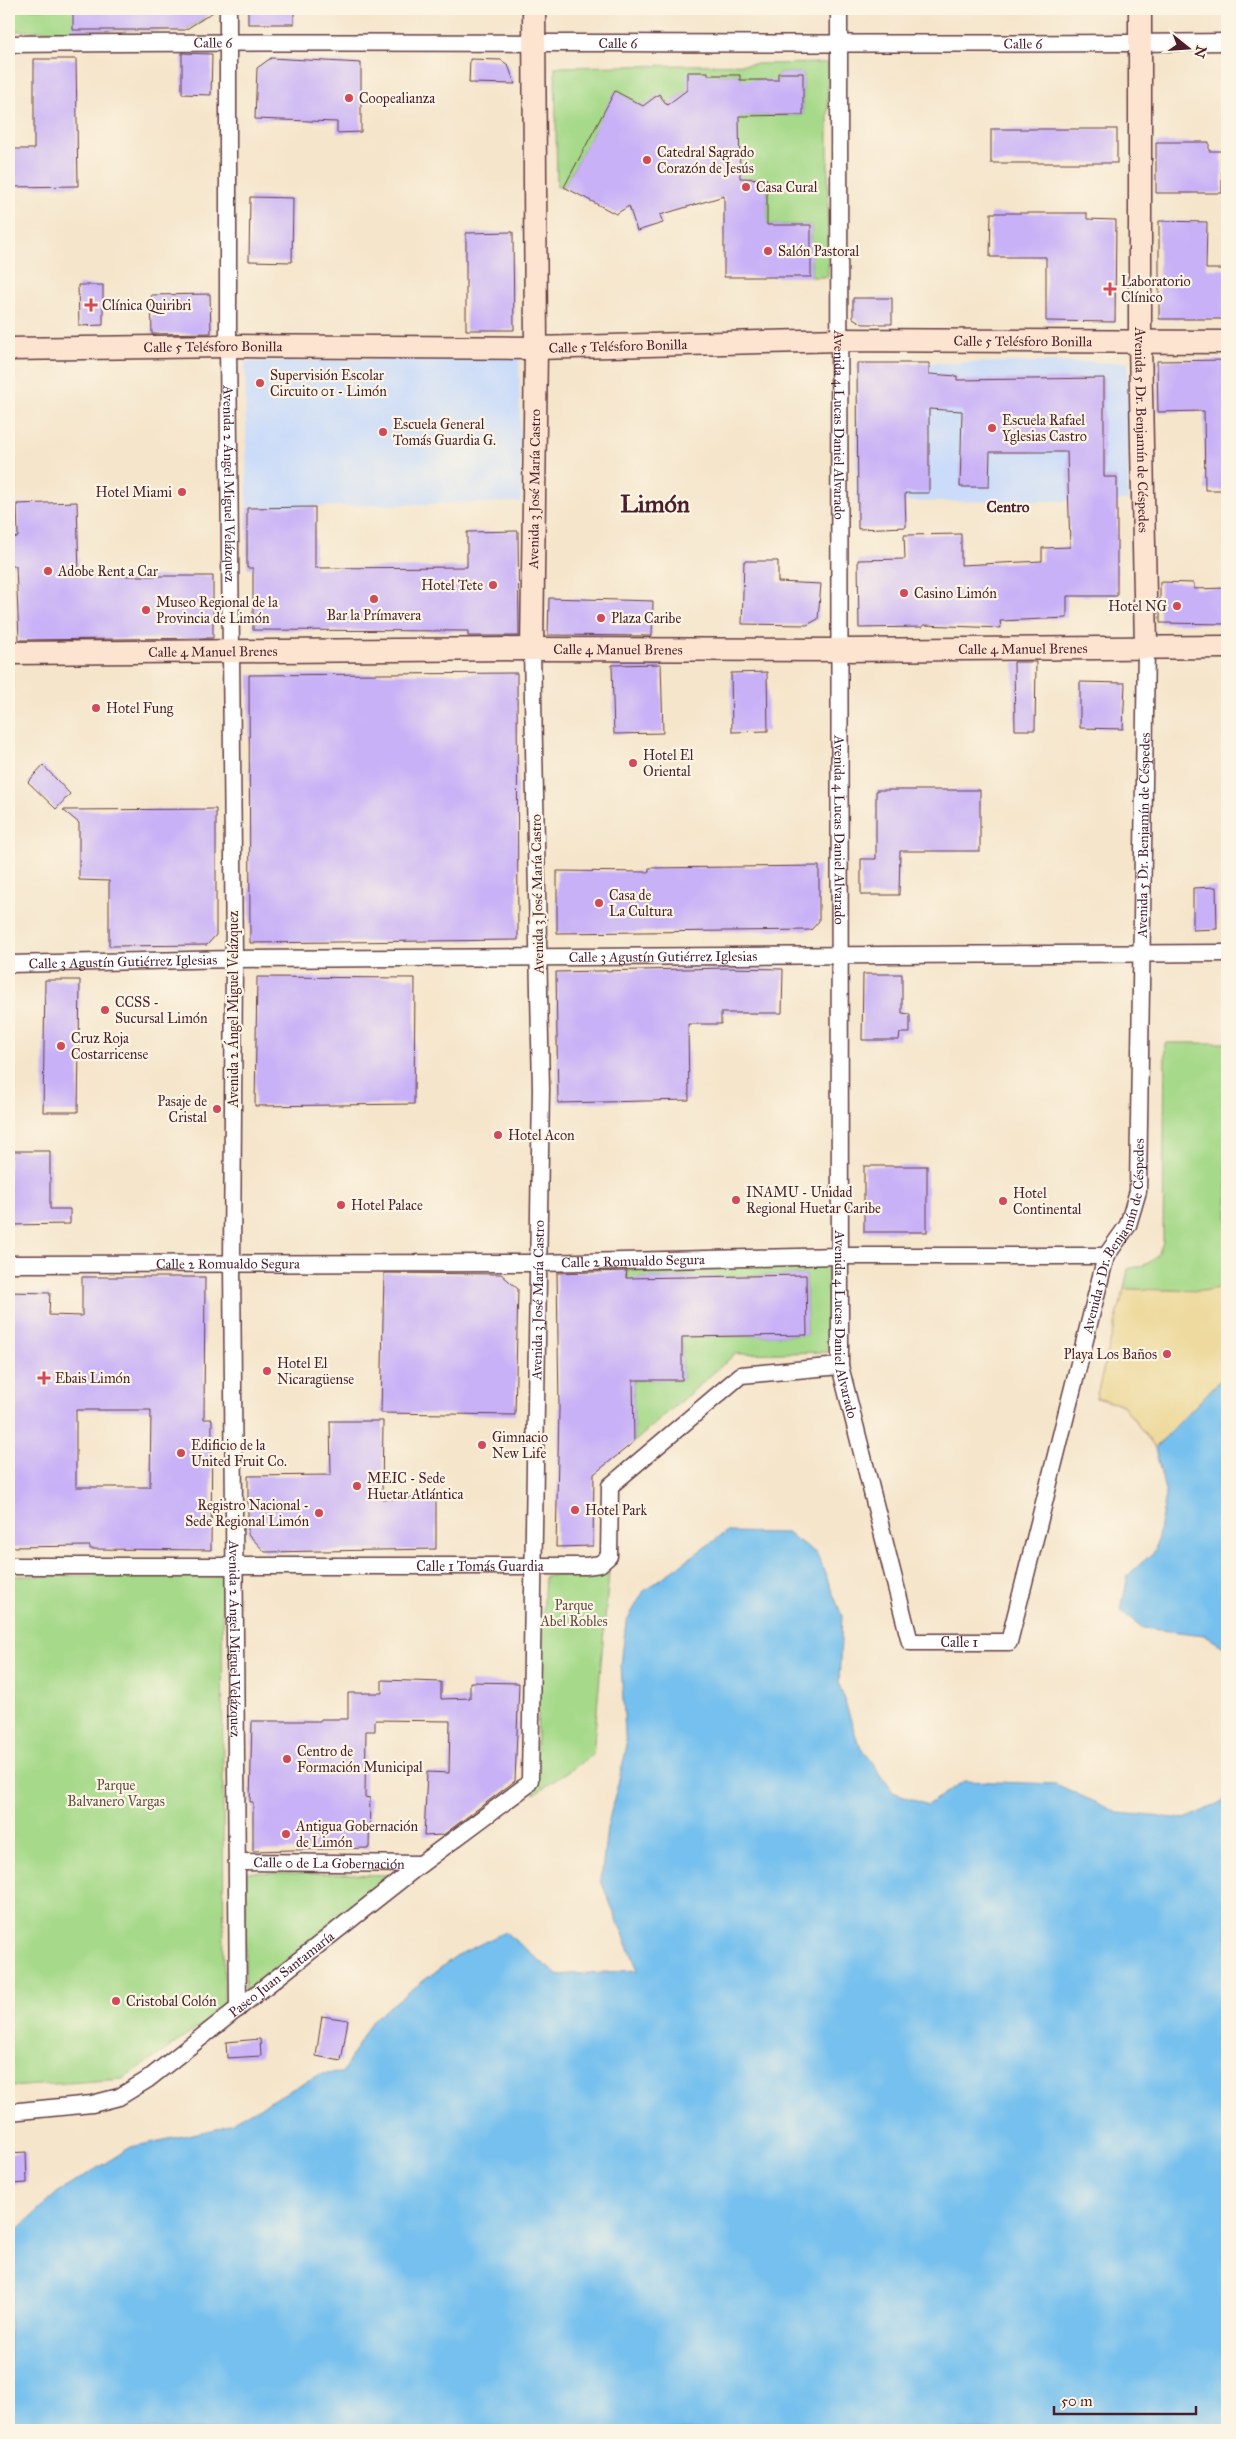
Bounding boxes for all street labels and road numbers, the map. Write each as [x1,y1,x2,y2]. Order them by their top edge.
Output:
street label: Calle 6 [193,34,233,52]
street label: Calle 6 [598,35,638,52]
street label: Calle 6 [1003,35,1043,53]
street label: Avenida 5 Dr. Benjamín de Céspedes [1131,326,1152,533]
street label: Avenida 4 Lucas Daniel Alvarado [830,329,847,520]
street label: Calle 5 Telésforo Bonilla [953,333,1092,350]
street label: Calle 5 Telésforo Bonilla [548,336,688,357]
street label: Calle 5 Telésforo Bonilla [143,338,283,356]
street label: Avenida 2 Ángel Miguel Velázquez [219,384,239,583]
street label: Avenida 3 José María Castro [525,409,544,570]
street label: Calle 4 Manuel Brenes [958,640,1088,658]
street label: Calle 4 Manuel Brenes [553,641,683,658]
street label: Calle 4 Manuel Brenes [148,643,278,661]
street label: Avenida 5 Dr. Benjamín de Céspedes [1134,732,1154,939]
street label: Avenida 4 Lucas Daniel Alvarado [831,734,848,925]
street label: Avenida 3 José María Castro [528,814,548,975]
street label: Avenida 2 Ángel Miguel Velázquez [223,910,243,1108]
street label: Calle 3 Agustín Gutiérrez Iglesias [569,948,757,966]
street label: Calle 3 Agustín Gutiérrez Iglesias [28,951,217,973]
street label: Avenida 5 Dr. Benjamín de Céspedes [1079,1138,1148,1336]
street label: Avenida 3 José María Castro [528,1220,548,1381]
street label: Avenida 4 Lucas Daniel Alvarado [831,1229,861,1420]
street label: Calle 2 Romualdo Segura [561,1251,705,1271]
street label: Calle 2 Romualdo Segura [156,1255,300,1273]
street label: Avenida 2 Ángel Miguel Velázquez [225,1539,245,1738]
street label: Calle 1 Tomás Guardia [416,1558,544,1575]
street label: Calle 1 [941,1634,978,1651]
street label: Calle 0 de La Gobernación [253,1854,405,1873]
street label: Paseo Juan Santamaría [226,1928,338,2021]

